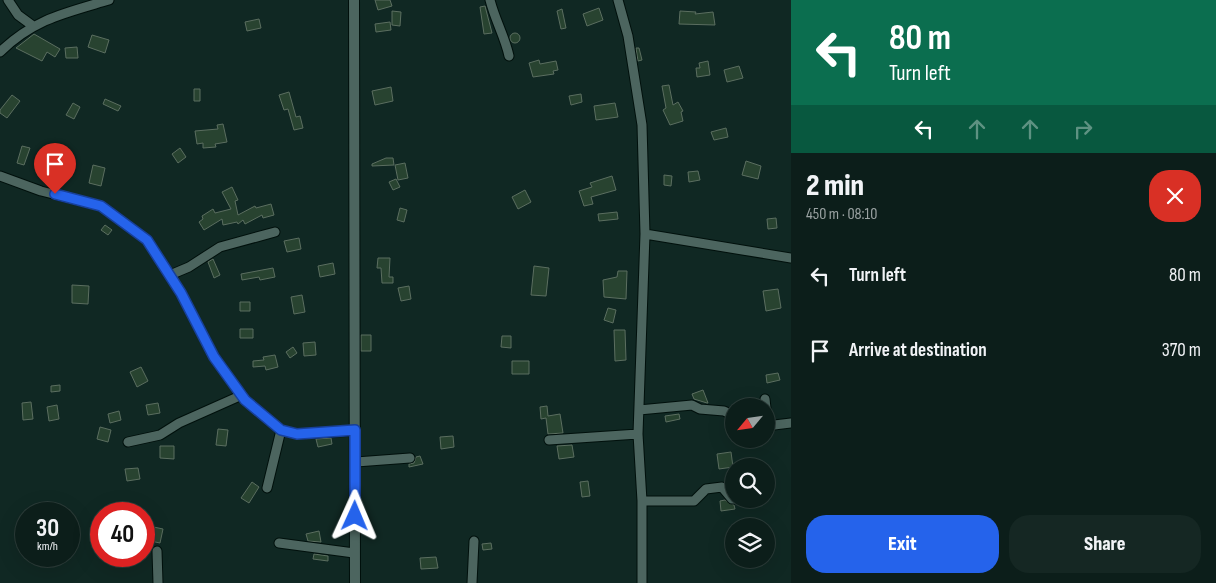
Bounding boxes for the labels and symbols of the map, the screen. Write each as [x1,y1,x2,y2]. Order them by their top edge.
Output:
pin [34,143,76,194]
north arrow [725,398,775,448]
position arrow [328,489,380,541]
speed limit sign: 40 [90,502,155,567]

